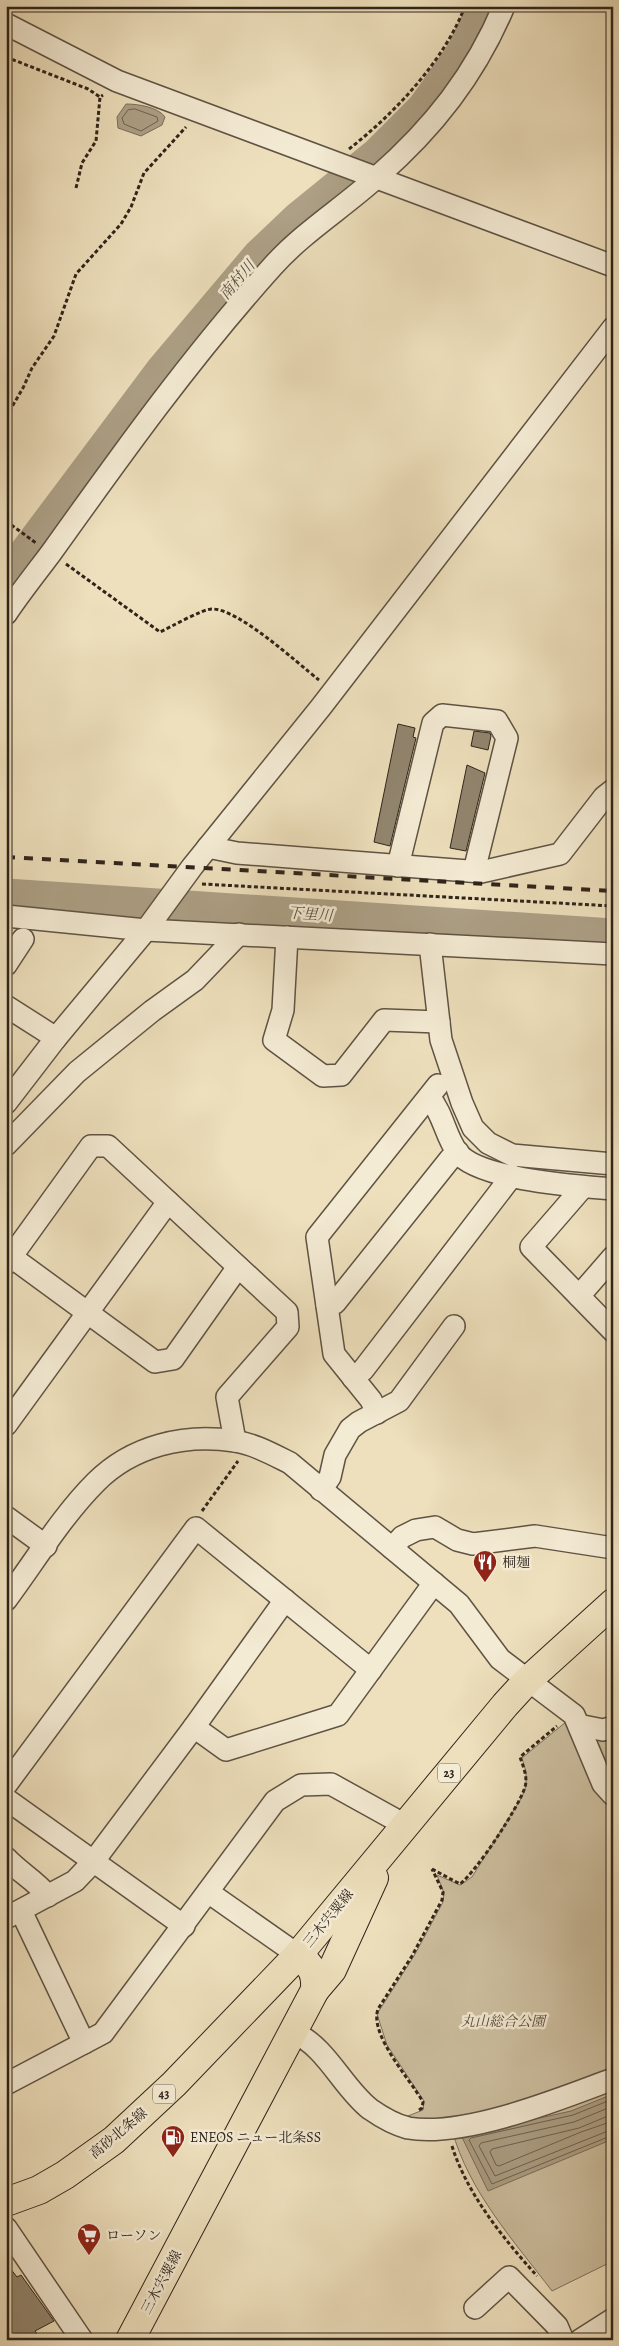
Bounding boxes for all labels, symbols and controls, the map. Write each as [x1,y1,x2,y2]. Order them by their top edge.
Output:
water label: 南村川 [215,255,260,304]
water label: 下里川 [287,902,335,926]
restaurant icon: 桐麺 [472,1549,498,1583]
place label: 桐麺 [502,1553,530,1572]
road number: 23 [438,1764,460,1782]
street label: 三木宍粟線 [299,1885,358,1951]
park label: 丸山総合公園 [461,2012,547,2031]
road number: 43 [153,2084,175,2104]
street label: 高砂北条線 [85,2104,151,2163]
fuel station icon: ENEOS ニュー北条SS [160,2124,186,2158]
place label: ENEOS ニュー北条SS [190,2128,321,2147]
supermarket icon: ローソン [76,2222,102,2256]
place label: ローソン [106,2226,161,2245]
street label: 三木宍粟線 [137,2247,186,2318]

